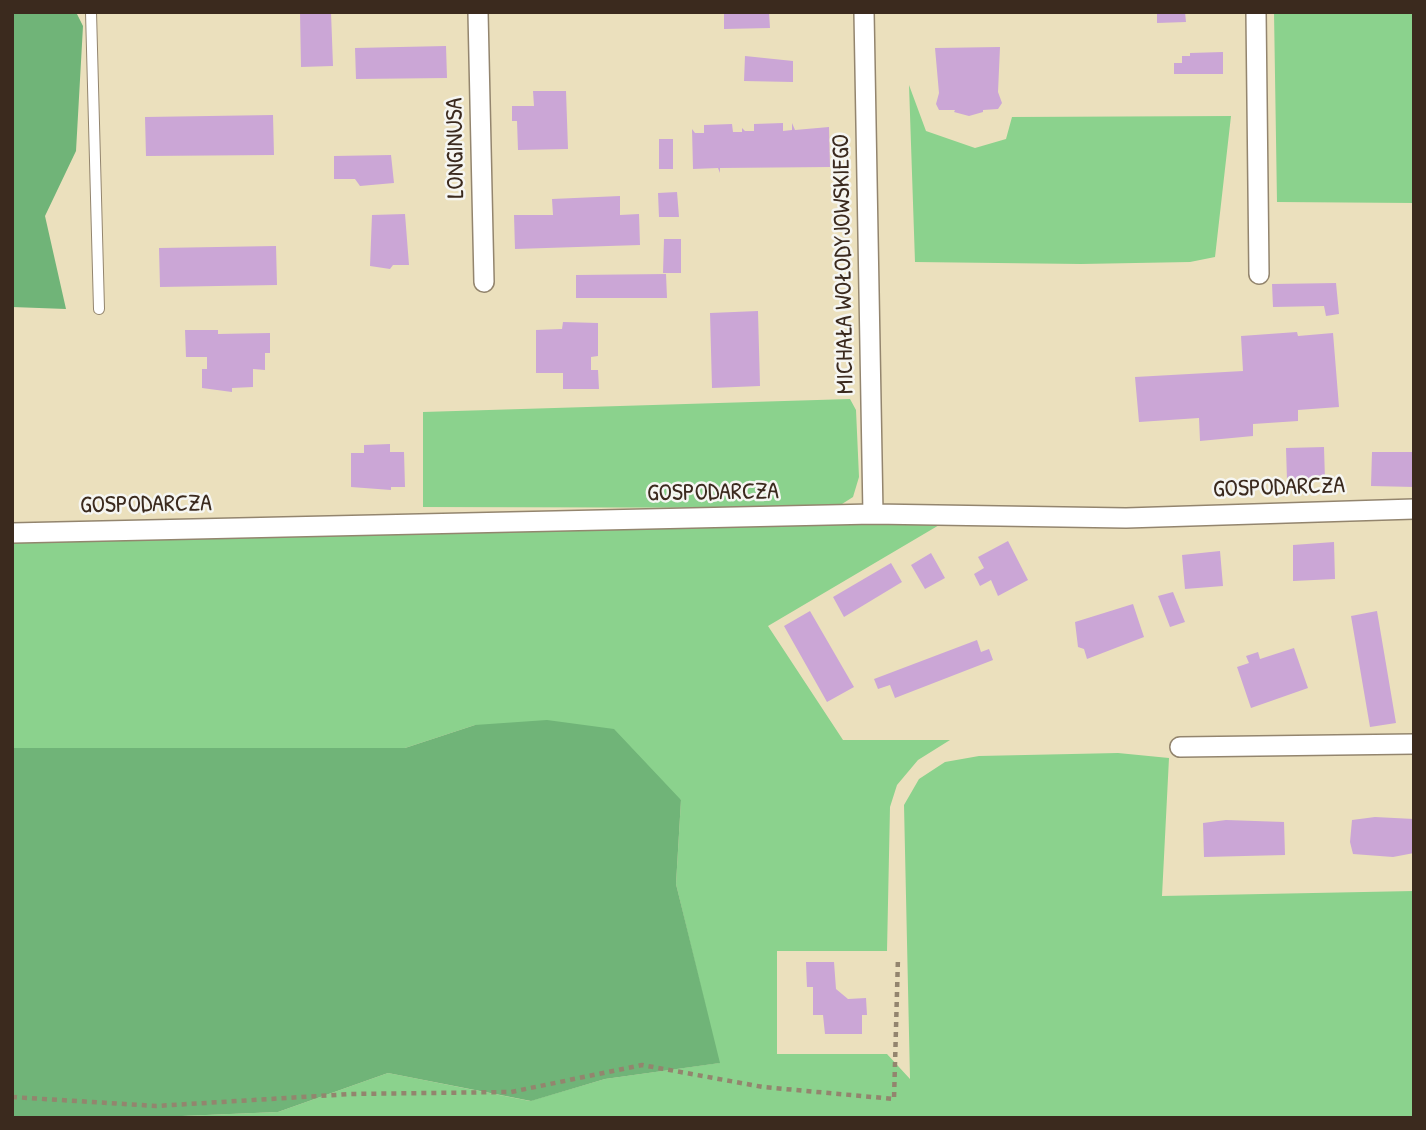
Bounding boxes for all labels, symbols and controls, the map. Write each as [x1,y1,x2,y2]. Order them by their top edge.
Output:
street label: LONGINUSA [441,97,471,199]
street label: MICHAŁA WOŁODYJOWSKIEGO [827,134,861,394]
street label: GOSPODARCZA [1213,471,1345,505]
street label: GOSPODARCZA [647,477,779,509]
street label: GOSPODARCZA [80,489,212,521]

